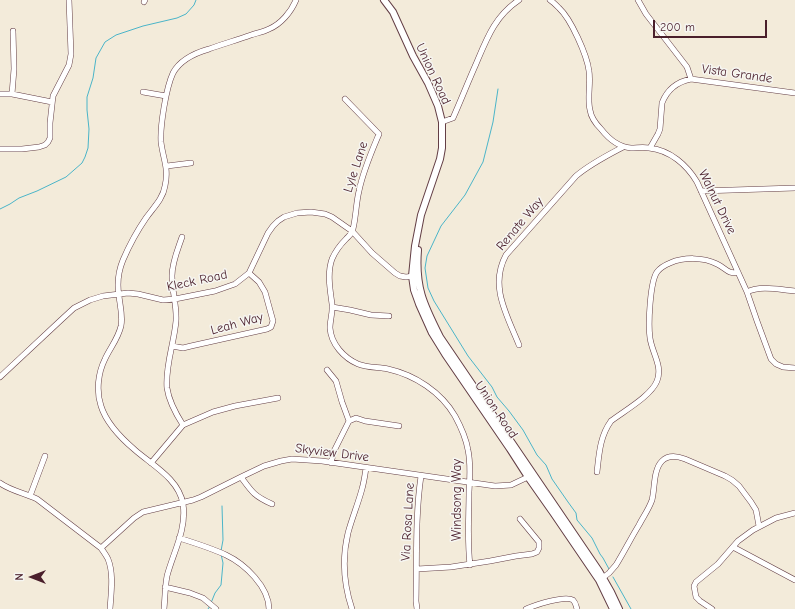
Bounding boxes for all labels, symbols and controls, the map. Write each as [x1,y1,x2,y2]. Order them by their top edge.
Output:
scale bar [655,12,769,38]
text: 200 m [660,20,695,34]
street label: Union Road [412,41,454,107]
street label: Vista Grande [701,61,773,87]
street label: Lyle Lane [340,140,372,194]
street label: Walnut Drive [695,167,739,237]
street label: Renate Way [493,194,547,254]
street label: Kleck Road [165,267,229,295]
street label: Leah Way [209,310,265,338]
street label: Union Road [471,378,521,442]
street label: Skyview Drive [294,441,370,465]
street label: Windsong Way [449,459,465,541]
street label: Via Rosa Lane [398,482,418,562]
north arrow [12,557,52,597]
text: N [13,573,26,581]

